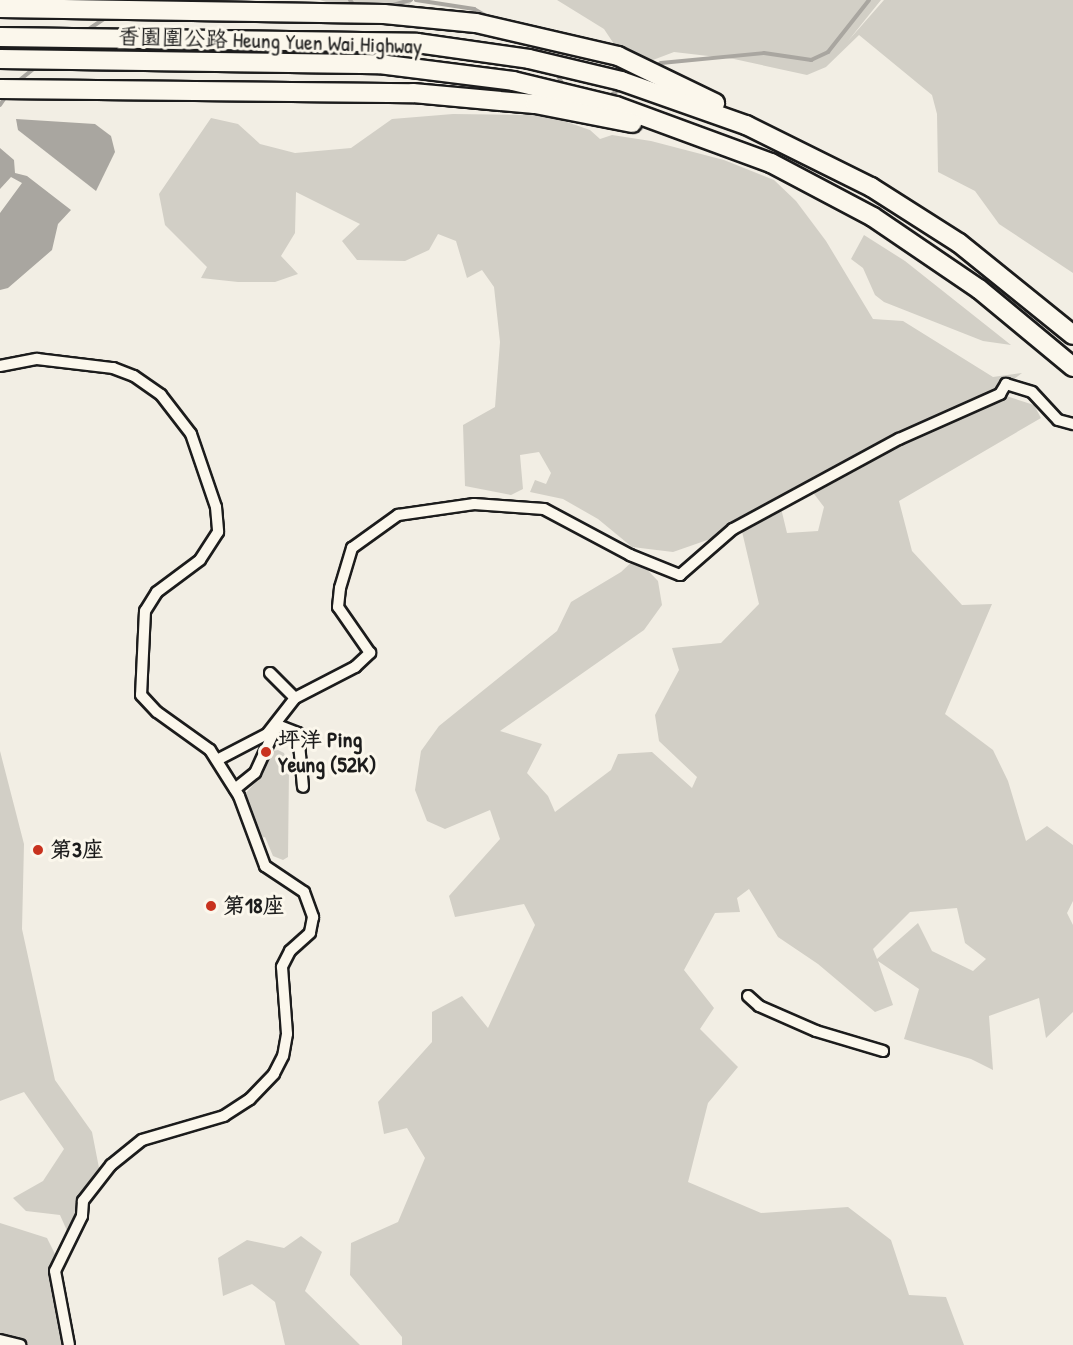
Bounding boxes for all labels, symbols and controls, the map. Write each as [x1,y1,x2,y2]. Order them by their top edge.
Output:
street label: 香園圍公路 Heung Yuen Wai Highway [117,22,423,60]
place label: 坪洋 Ping Yeung (52K) [278,726,377,778]
marker: 坪洋 Ping Yeung (52K) [259,745,273,759]
place label: 第3座 [50,837,104,863]
marker: 第3座 [31,843,45,857]
place label: 第18座 [223,893,285,919]
marker: 第18座 [204,899,218,913]

